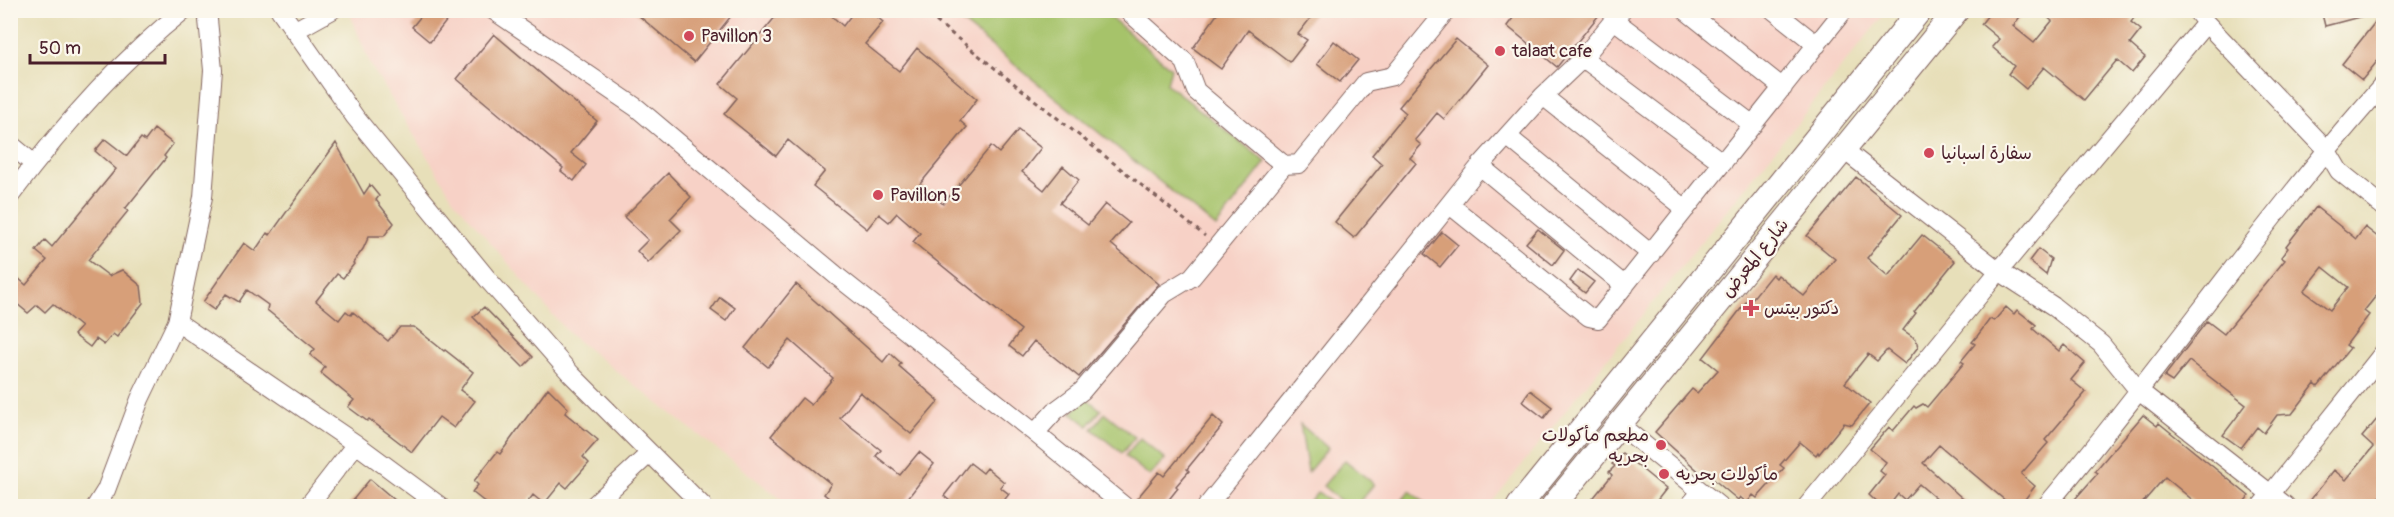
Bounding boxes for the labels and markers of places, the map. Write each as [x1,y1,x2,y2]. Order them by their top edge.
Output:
place label: Pavillon 3 [701,25,772,48]
marker: Pavillon 3 [682,29,696,43]
place label: talaat cafe [1511,40,1592,63]
marker: talaat cafe [1493,44,1507,58]
place label: سفارة اسبانيا [1941,142,2032,165]
marker: سفارة اسبانيا [1922,146,1936,160]
place label: Pavillon 5 [890,184,961,207]
marker: Pavillon 5 [871,188,885,202]
place label: دكتور بيتس [1764,297,1839,320]
marker: دكتور بيتس [1742,299,1760,317]
place label: مطعم مأكولات بحريه [1542,424,1649,468]
marker: مطعم مأكولات بحريه [1654,438,1668,452]
place label: مأكولات بحريه [1676,463,1778,486]
marker: مأكولات بحريه [1657,467,1671,481]

